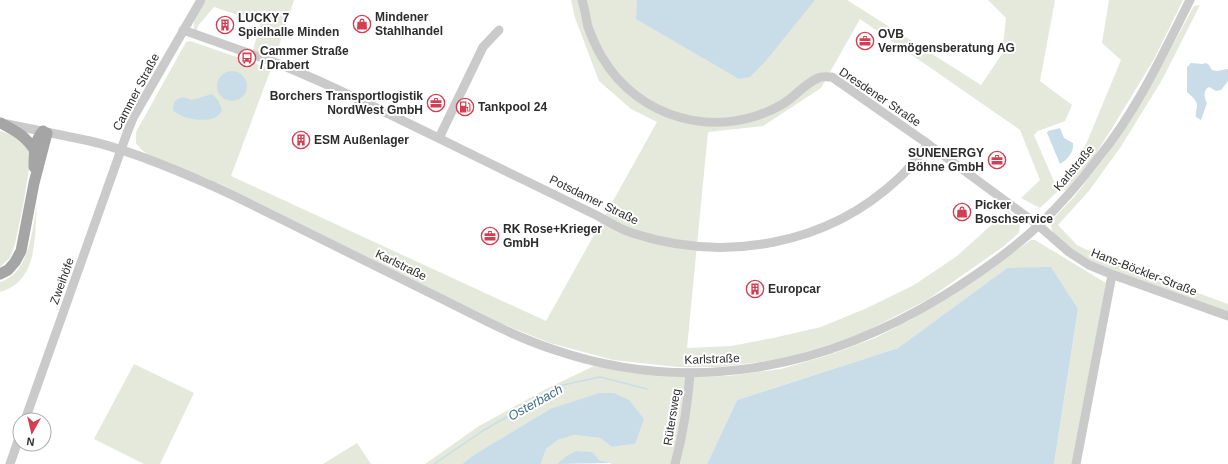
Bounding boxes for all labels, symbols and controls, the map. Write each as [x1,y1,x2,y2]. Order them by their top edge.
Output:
place label: Mindener Stahlhandel [375,10,443,38]
place label: LUCKY 7 Spielhalle Minden [238,11,339,39]
shop icon: Mindener Stahlhandel [352,14,372,34]
building icon: LUCKY 7 Spielhalle Minden [215,15,235,35]
place label: OVB Vermögensberatung AG [878,27,1015,55]
office icon: OVB Vermögensberatung AG [855,31,875,51]
place label: Cammer Straße / Drabert [260,44,349,72]
bus stop icon: Cammer Straße / Drabert [237,48,257,68]
street label: Cammer Straße [110,51,162,133]
street label: Dresdener Straße [837,65,924,130]
place label: Borchers Transportlogistik NordWest GmbH [270,89,423,117]
office icon: Borchers Transportlogistik NordWest GmbH [426,93,446,113]
fuel station icon: Tankpool 24 [455,97,475,117]
place label: Tankpool 24 [478,100,547,114]
building icon: ESM Außenlager [291,130,311,150]
place label: ESM Außenlager [314,133,409,147]
street label: Karlstraße [1051,142,1097,194]
place label: SUNENERGY Böhne GmbH [907,146,984,174]
office icon: SUNENERGY Böhne GmbH [987,150,1007,170]
street label: Potsdamer Straße [547,172,641,228]
place label: Picker Boschservice [975,198,1053,226]
shop icon: Picker Boschservice [952,202,972,222]
place label: RK Rose+Krieger GmbH [503,222,602,250]
office icon: RK Rose+Krieger GmbH [480,226,500,246]
street label: Hans-Böckler-Straße [1089,245,1199,299]
street label: Karlstraße [373,247,429,284]
street label: Zweihöfe [47,255,77,306]
building icon: Europcar [745,279,765,299]
place label: Europcar [768,282,821,296]
street label: Karlstraße [684,351,740,367]
water label: Osterbach [505,381,565,424]
street label: Rütersweg [661,388,683,446]
north arrow [12,412,52,452]
text: N [26,435,35,448]

